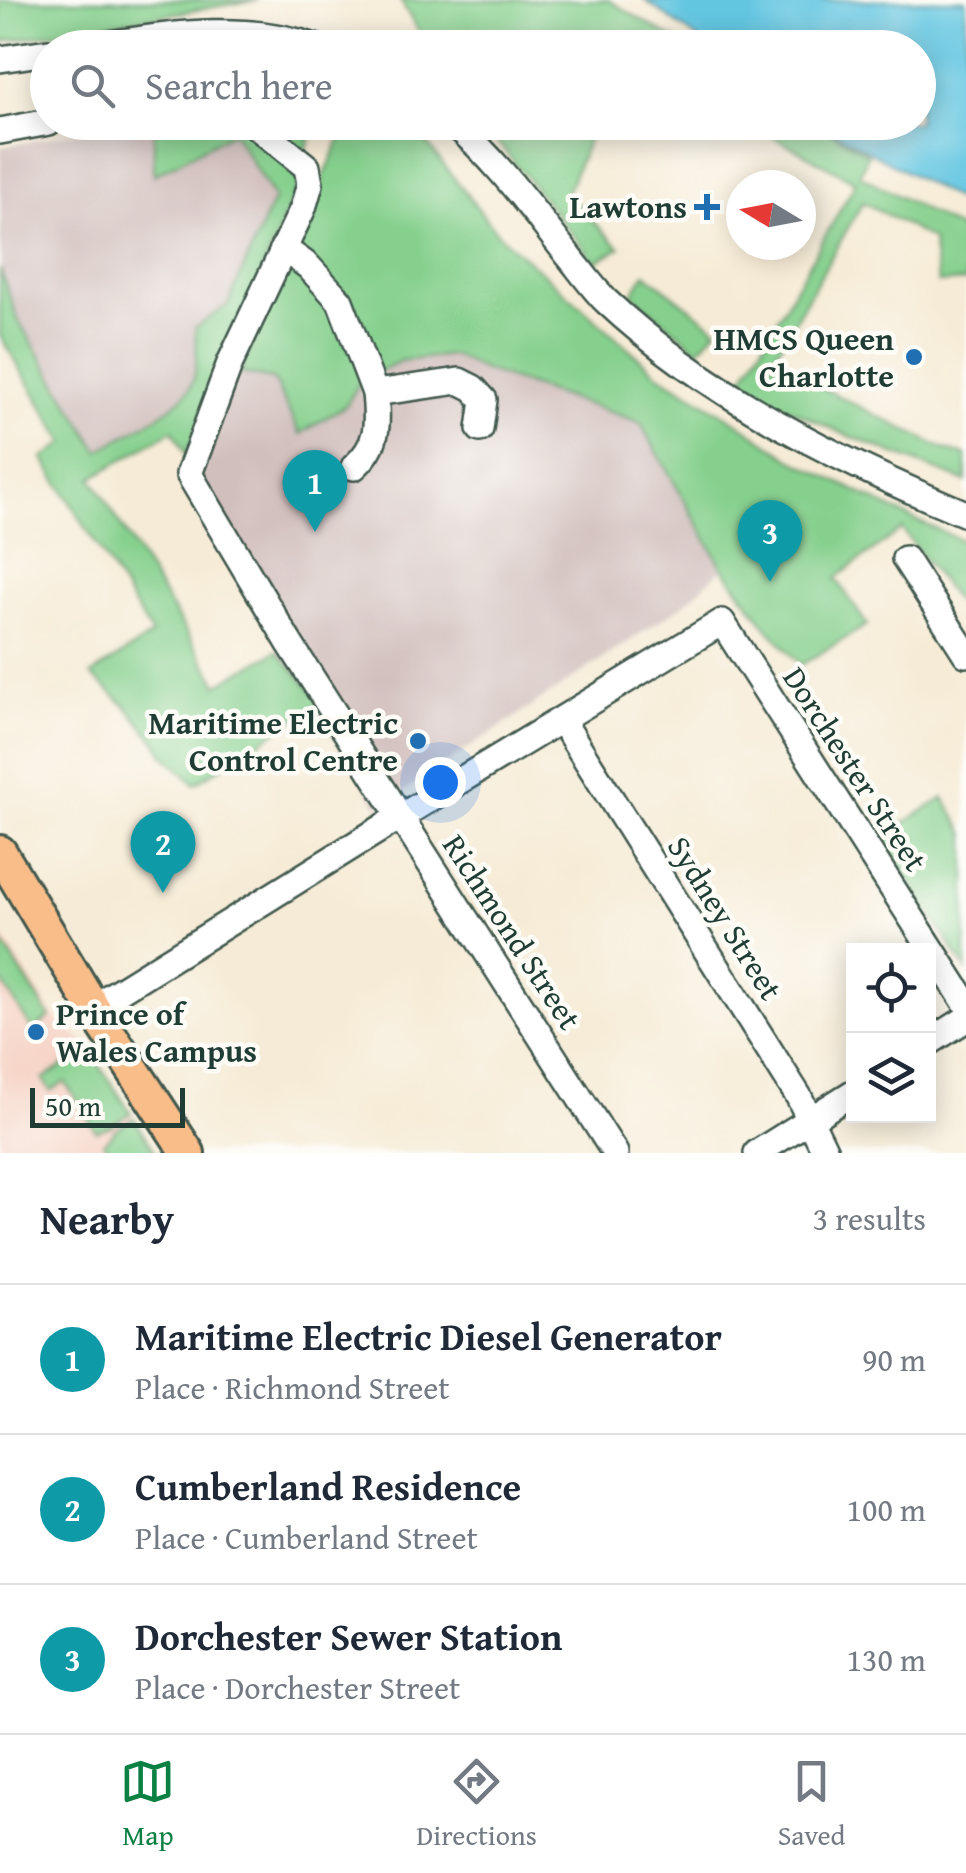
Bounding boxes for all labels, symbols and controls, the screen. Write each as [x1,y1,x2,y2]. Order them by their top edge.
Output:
search box [30,30,936,140]
text: Search here [145,57,333,113]
icon: search [65,58,120,113]
north arrow [726,170,816,260]
place label: Lawtons [570,183,687,230]
marker: Lawtons [696,196,718,218]
place label: HMCS Queen Charlotte [714,315,894,399]
marker: HMCS Queen Charlotte [903,346,925,368]
pin: 1 [282,450,348,532]
pin: 3 [738,500,802,582]
street label: Dorchester Street [772,657,939,880]
place label: Maritime Electric Control Centre [148,699,398,783]
marker: Maritime Electric Control Centre [407,730,429,752]
your location [415,757,466,808]
pin: 2 [130,810,196,893]
street label: Richmond Street [432,825,593,1039]
street label: Sydney Street [656,827,795,1009]
map controls [846,943,936,1123]
button: locate [846,943,936,1033]
place label: Prince of Wales Campus [56,990,257,1074]
marker: Prince of Wales Campus [25,1021,47,1043]
button: layers [846,1033,936,1123]
scale bar [30,1083,185,1128]
text: 50 m [45,1085,101,1126]
text: Nearby [40,1188,174,1249]
text: 3 results [813,1195,926,1242]
text: Maritime Electric Diesel Generator [135,1308,722,1364]
text: 1 [64,1336,81,1383]
text: 90 m [862,1336,926,1383]
text: Place · Richmond Street [135,1364,450,1411]
text: Cumberland Residence [135,1458,521,1514]
text: 2 [64,1486,81,1533]
text: 100 m [847,1486,926,1533]
text: Place · Cumberland Street [135,1514,478,1561]
text: Dorchester Sewer Station [135,1608,563,1664]
text: 3 [64,1636,81,1683]
text: 130 m [847,1636,926,1683]
text: Place · Dorchester Street [135,1664,460,1711]
tab: Map [120,1754,175,1855]
tab: Directions [416,1754,537,1855]
tab: Saved [778,1754,846,1855]

